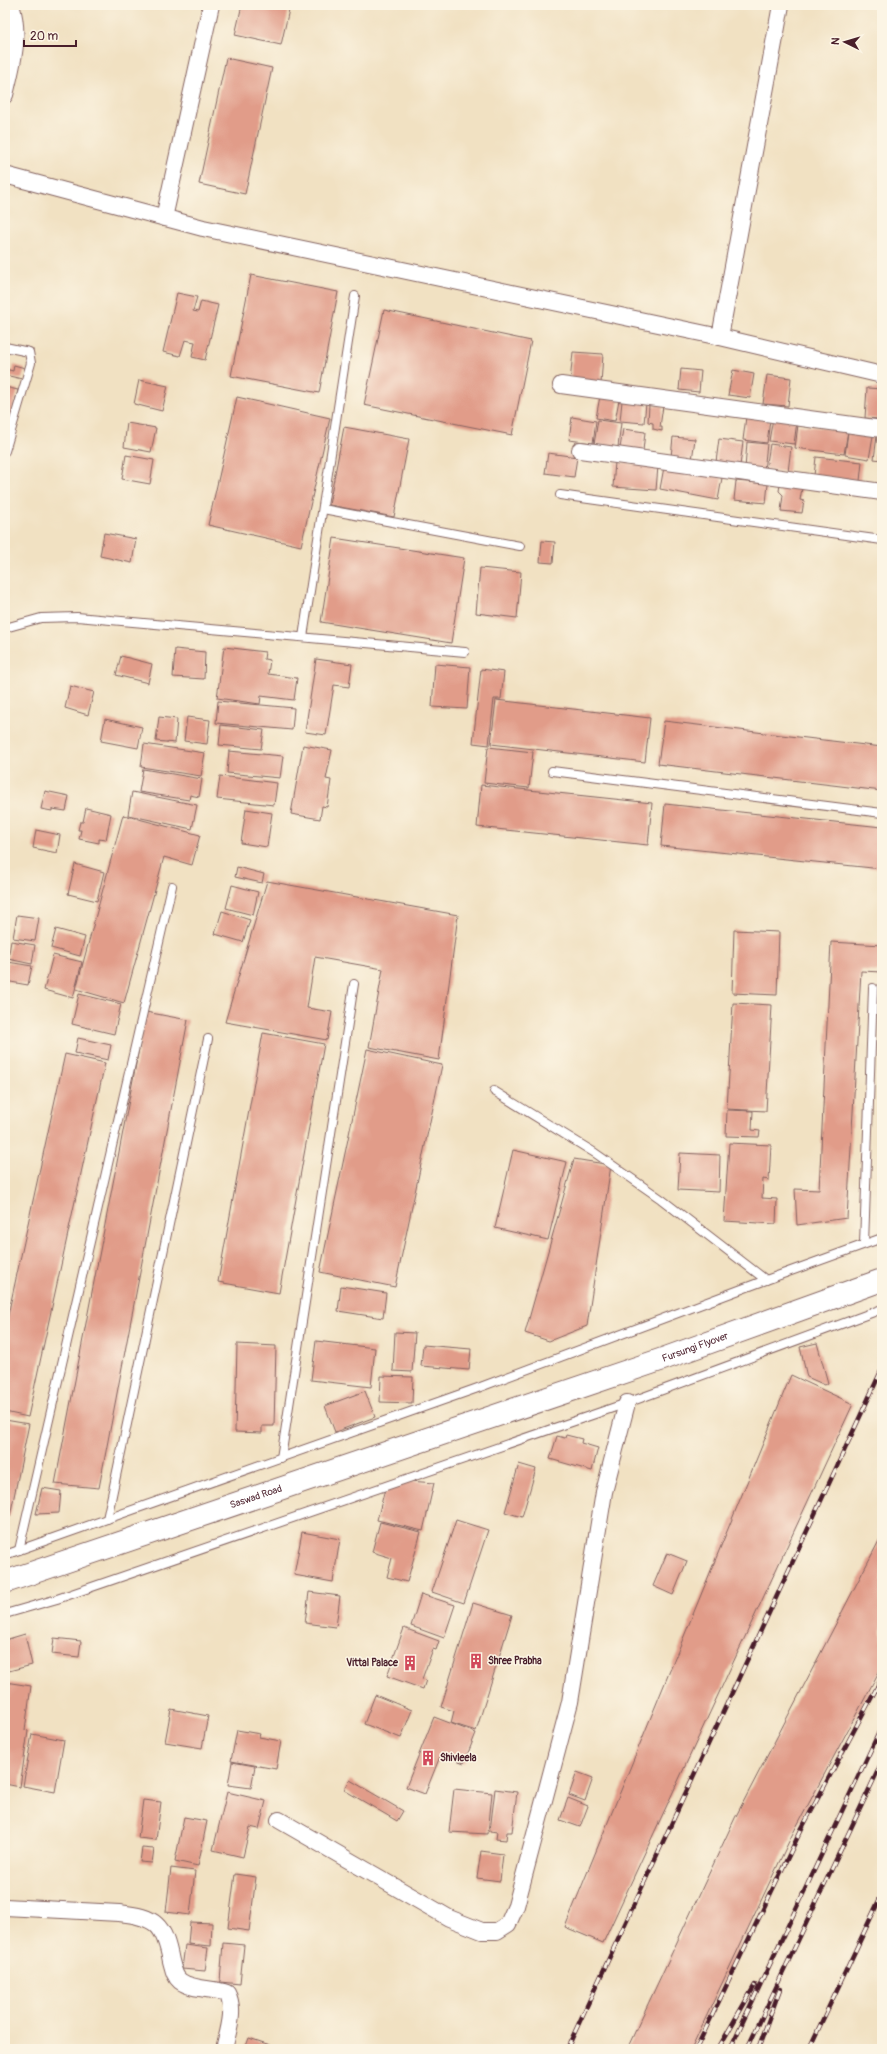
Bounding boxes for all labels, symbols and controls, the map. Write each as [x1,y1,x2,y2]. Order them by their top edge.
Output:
scale bar [24,22,76,48]
north arrow [825,22,865,62]
text: 20 m [30,29,59,44]
text: N [829,36,842,45]
street label: Fursungi Flyover [660,1330,730,1365]
street label: Saswad Road [228,1483,284,1511]
building icon: Shree Prabha [467,1652,485,1670]
building icon: Vittal Palace [401,1654,419,1672]
place label: Shree Prabha [488,1655,542,1667]
place label: Vittal Palace [346,1657,399,1669]
building icon: Shivleela [419,1749,437,1767]
place label: Shivleela [440,1752,477,1764]

